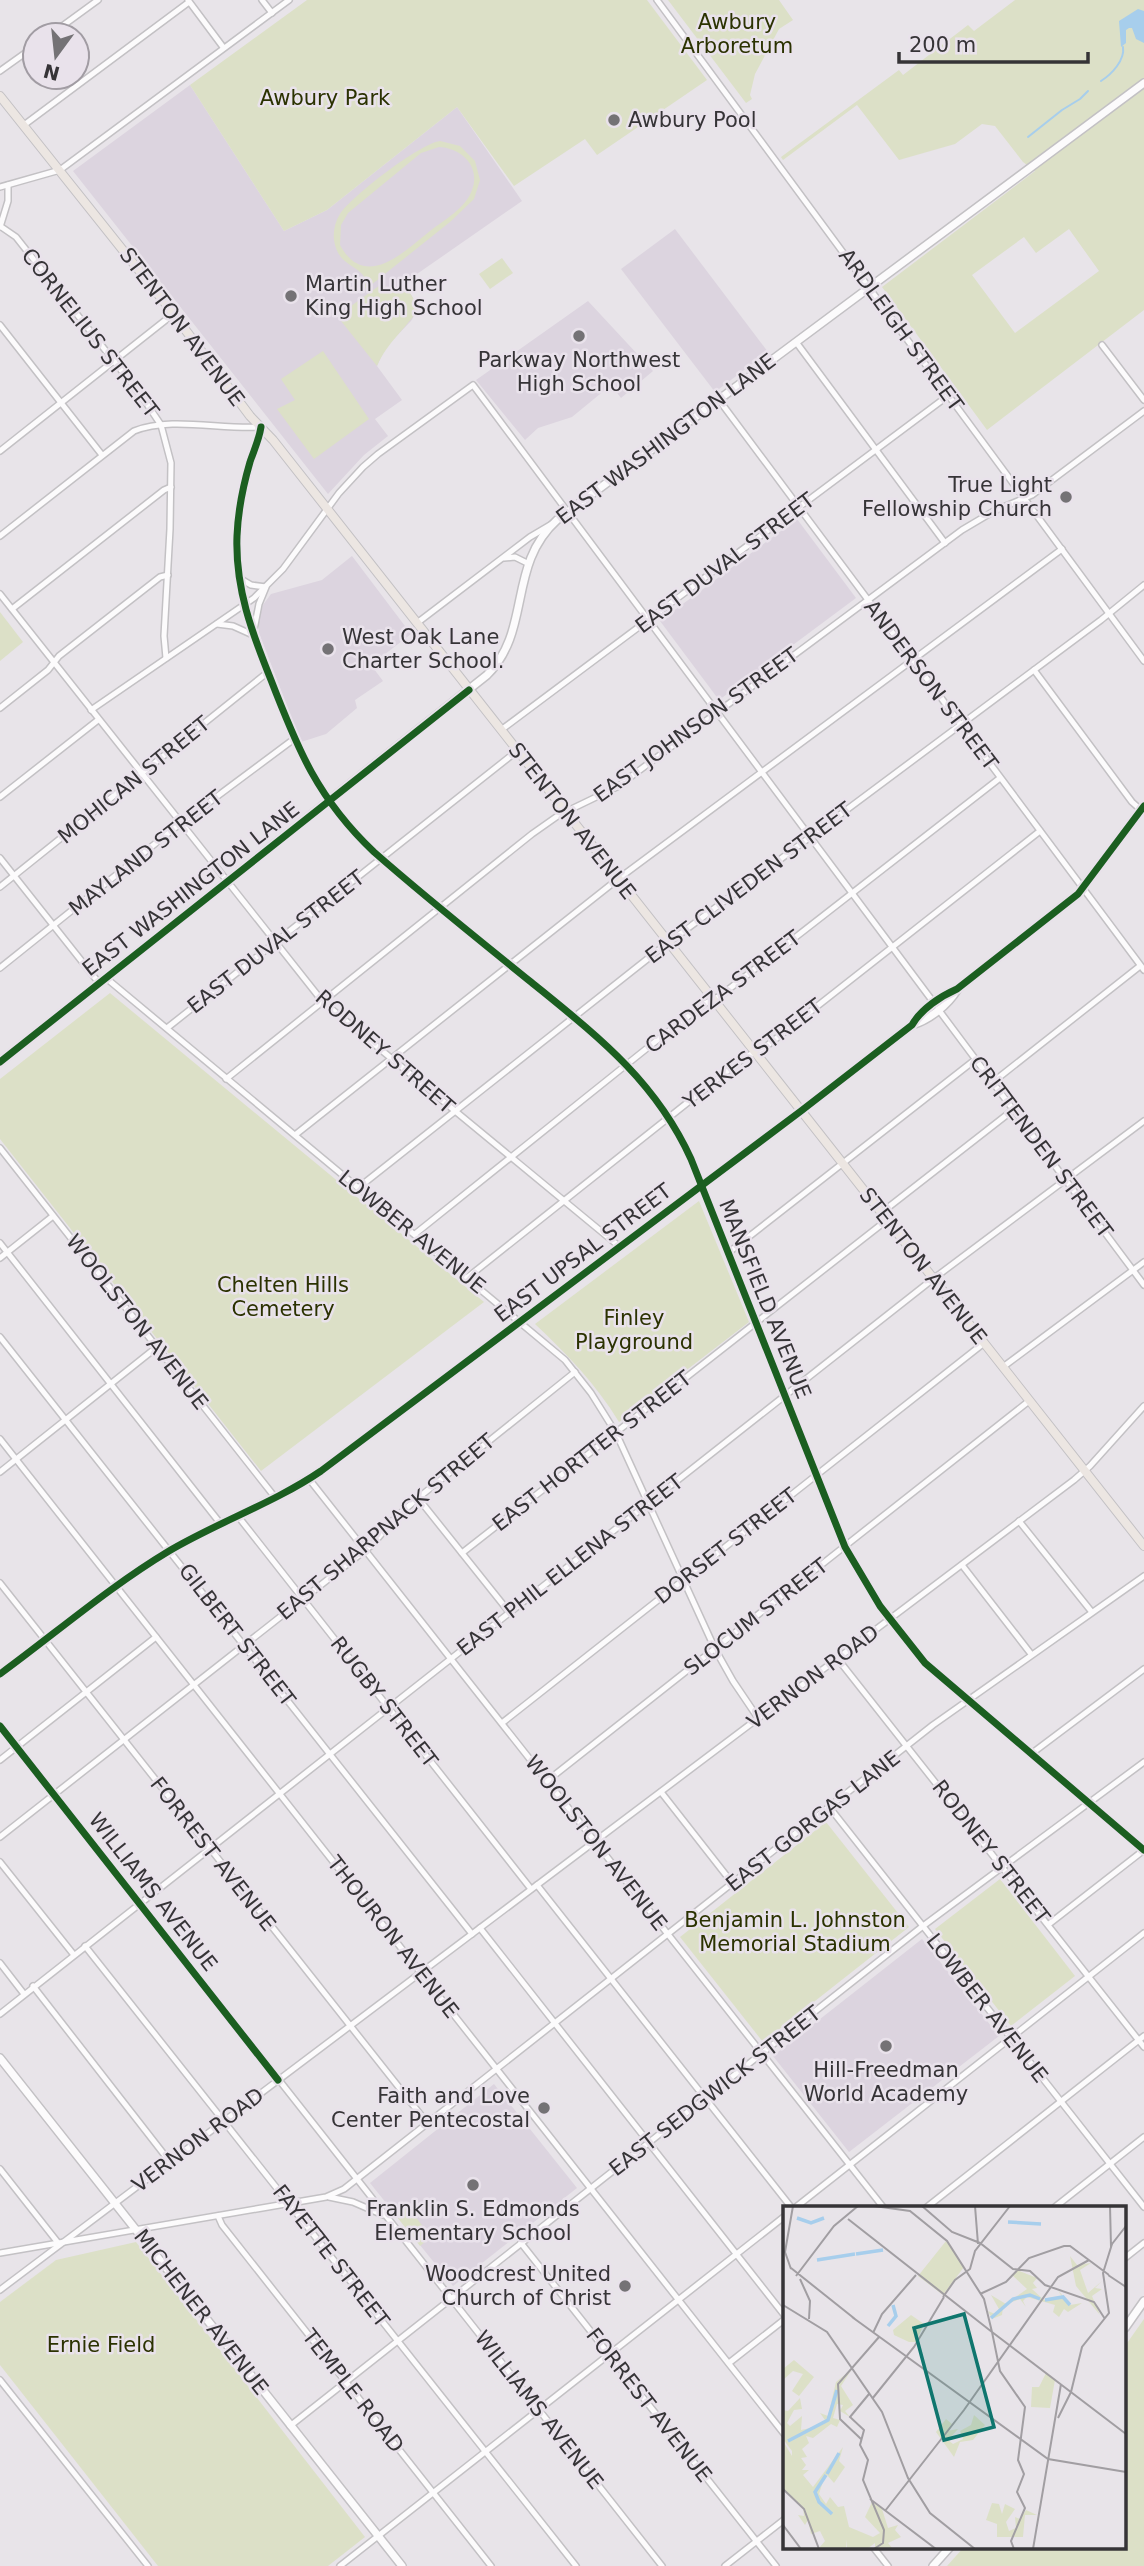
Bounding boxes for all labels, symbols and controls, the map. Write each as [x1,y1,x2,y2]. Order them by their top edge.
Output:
park label: Awbury Arboretum [681,10,793,58]
north arrow [21,21,91,91]
scale bar [899,21,1088,65]
text: 200 m [909,33,976,57]
text: N [41,60,62,85]
park label: Awbury Park [260,86,391,110]
place label: Awbury Pool [628,108,757,132]
marker: Awbury Pool [606,112,622,128]
street label: STENTON AVENUE [115,243,249,411]
street label: CORNELIUS STREET [16,244,164,423]
street label: ARDLEIGH STREET [834,244,968,416]
place label: Martin Luther King High School [305,272,483,320]
marker: Martin Luther King High School [283,288,299,304]
marker: Parkway Northwest High School [571,328,587,344]
place label: Parkway Northwest High School [478,348,680,396]
street label: EAST WASHINGTON LANE [552,349,780,529]
place label: True Light Fellowship Church [862,473,1052,521]
street label: EAST DUVAL STREET [631,488,819,638]
marker: True Light Fellowship Church [1058,489,1074,505]
street label: ANDERSON STREET [859,595,1003,775]
place label: West Oak Lane Charter School. [342,625,504,673]
marker: West Oak Lane Charter School. [320,641,336,657]
street label: EAST JOHNSON STREET [589,643,803,807]
street label: MOHICAN STREET [53,711,215,849]
street label: STENTON AVENUE [503,738,641,904]
street label: MAYLAND STREET [64,785,228,921]
street label: EAST WASHINGTON LANE [78,797,304,981]
street label: EAST CLIVEDEN STREET [641,797,857,969]
street label: EAST DUVAL STREET [183,865,369,1019]
street label: CARDEZA STREET [640,926,806,1058]
street label: RODNEY STREET [311,985,459,1119]
street label: YERKES STREET [678,994,827,1115]
street label: CRITTENDEN STREET [965,1051,1117,1243]
street label: LOWBER AVENUE [334,1165,490,1299]
street label: EAST UPSAL STREET [490,1179,676,1327]
street label: STENTON AVENUE [854,1183,992,1349]
street label: MANSFIELD AVENUE [714,1196,816,1402]
street label: WOOLSTON AVENUE [61,1230,213,1414]
park label: Chelten Hills Cemetery [217,1273,349,1321]
park label: Finley Playground [575,1306,693,1354]
street label: EAST HORTTER STREET [488,1366,696,1536]
street label: EAST SHARPNACK STREET [273,1429,500,1625]
street label: EAST PHIL ELLENA STREET [452,1469,688,1661]
street label: DORSET STREET [650,1483,802,1609]
street label: SLOCUM STREET [679,1553,833,1681]
street label: GILBERT STREET [174,1559,300,1711]
street label: VERNON ROAD [743,1620,883,1734]
street label: RUGBY STREET [326,1632,443,1772]
street label: EAST GORGAS LANE [721,1746,905,1896]
street label: WOOLSTON AVENUE [520,1751,672,1935]
street label: FORREST AVENUE [145,1772,281,1936]
street label: RODNEY STREET [927,1775,1055,1929]
street label: WILLIAMS AVENUE [84,1808,222,1976]
street label: THOURON AVENUE [322,1850,464,2023]
park label: Benjamin L. Johnston Memorial Stadium [684,1908,906,1956]
street label: LOWBER AVENUE [921,1929,1053,2087]
street label: EAST SEDGWICK STREET [604,2001,826,2181]
marker: Hill-Freedman World Academy [878,2038,894,2054]
place label: Hill-Freedman World Academy [804,2058,968,2106]
street label: VERNON ROAD [128,2083,268,2197]
place label: Faith and Love Center Pentecostal [331,2084,530,2132]
marker: Faith and Love Center Pentecostal [536,2100,552,2116]
marker: Franklin S. Edmonds Elementary School [465,2177,481,2193]
street label: FAYETTE STREET [268,2180,394,2332]
place label: Franklin S. Edmonds Elementary School [366,2197,580,2245]
inset map [783,2206,1126,2548]
street label: MICHENER AVENUE [129,2225,273,2399]
place label: Woodcrest United Church of Christ [425,2262,611,2310]
marker: Woodcrest United Church of Christ [617,2278,633,2294]
street label: FORREST AVENUE [581,2323,717,2487]
street label: TEMPLE ROAD [297,2324,409,2457]
street label: WILLIAMS AVENUE [470,2326,608,2494]
park label: Ernie Field [47,2333,155,2357]

